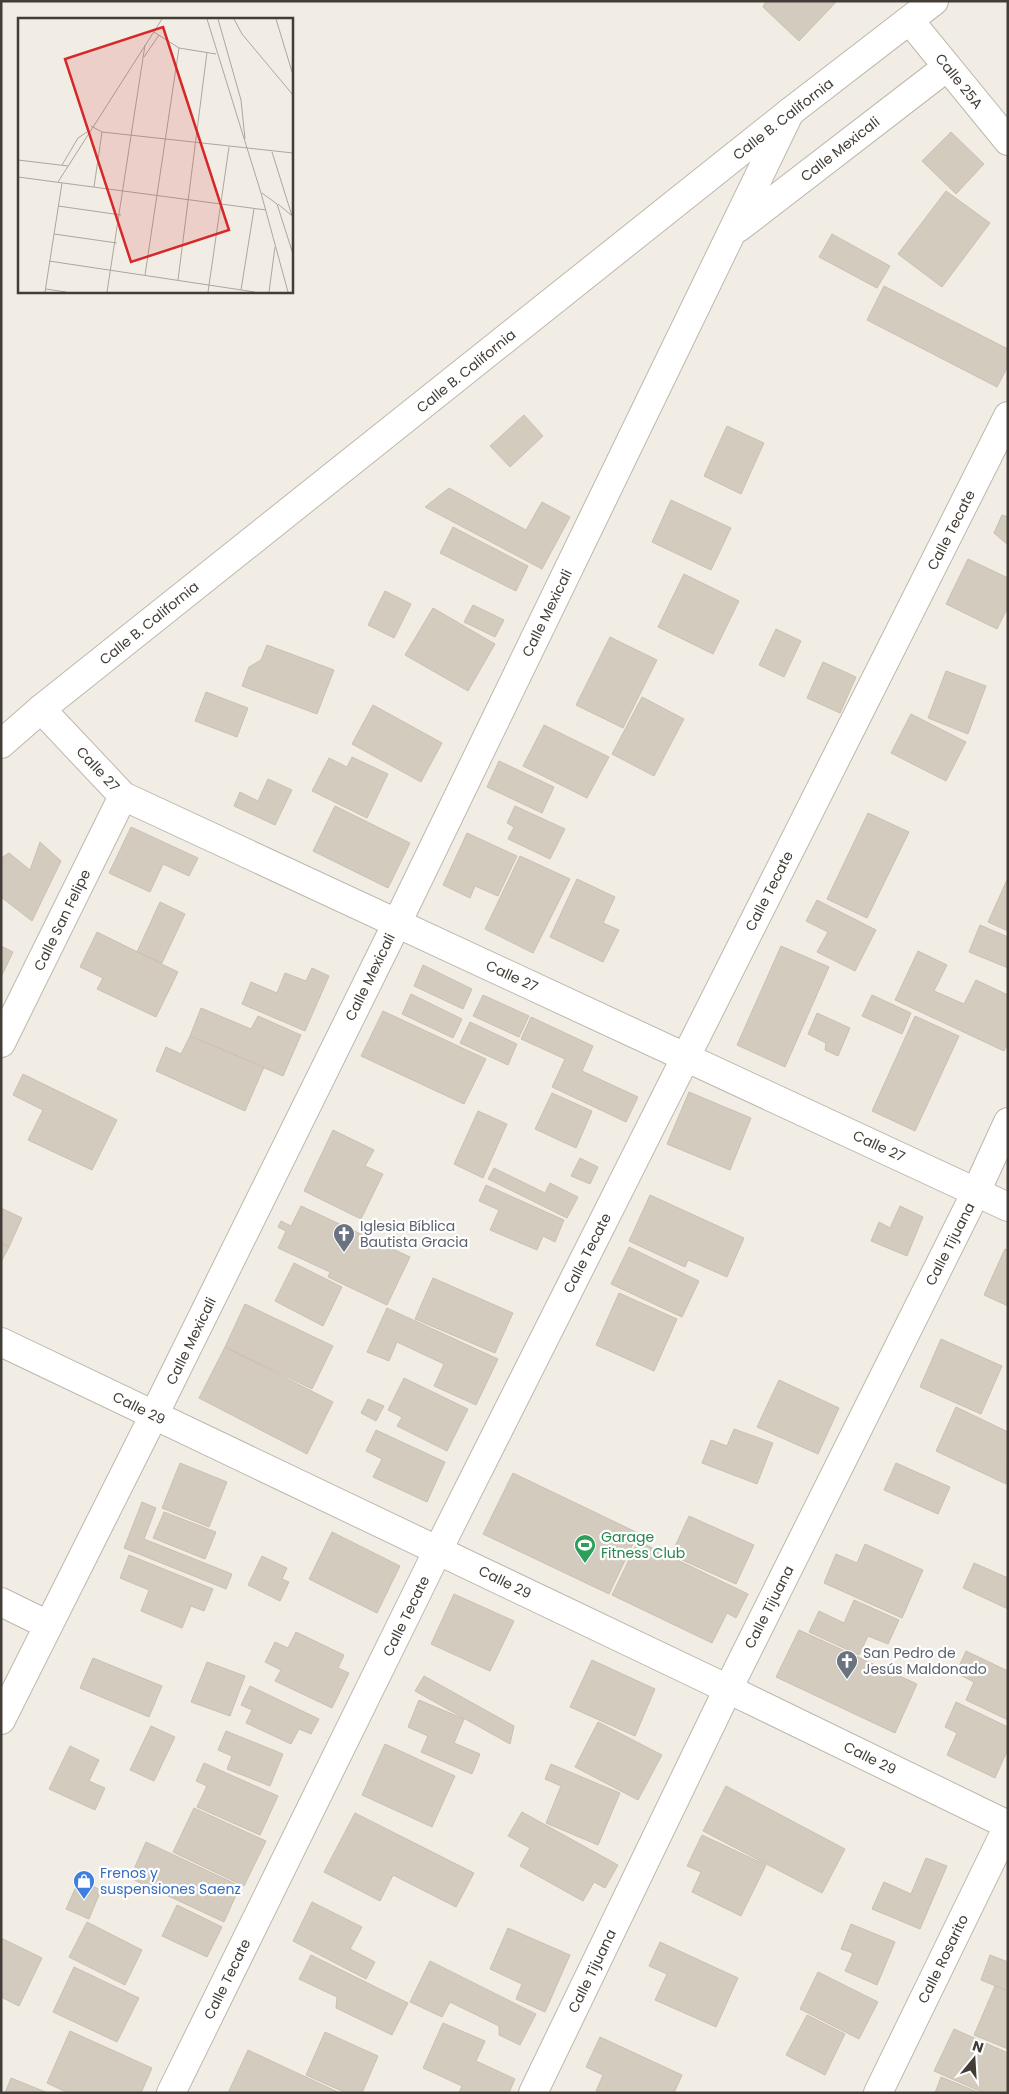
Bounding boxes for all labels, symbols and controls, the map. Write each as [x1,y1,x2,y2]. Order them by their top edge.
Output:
inset map [18,18,292,292]
street label: Calle 25A [931,49,987,113]
street label: Calle B. California [729,73,837,165]
street label: Calle Mexicali [796,112,884,186]
street label: Calle B. California [412,325,520,417]
street label: Calle Tecate [922,486,980,574]
street label: Calle Mexicali [517,566,577,660]
street label: Calle B. California [95,577,203,669]
street label: Calle 27 [72,742,124,796]
street label: Calle Tecate [740,847,798,935]
street label: Calle San Felipe [29,866,95,974]
street label: Calle Mexicali [340,930,400,1024]
street label: Calle 27 [483,955,542,997]
street label: Calle 27 [850,1125,909,1167]
street label: Calle Tijuana [920,1199,980,1289]
street label: Calle Tecate [558,1209,616,1297]
place label: Iglesia Bíblica Bautista Gracia [360,1216,468,1252]
church icon: Iglesia Bíblica Bautista Gracia [332,1222,356,1253]
street label: Calle Mexicali [161,1294,221,1388]
street label: Calle 29 [109,1387,169,1429]
place label: Garage Fitness Club [601,1527,685,1563]
sports icon: Garage Fitness Club [573,1533,597,1564]
street label: Calle 29 [475,1561,535,1603]
street label: Calle Tijuana [739,1562,799,1652]
street label: Calle Tecate [378,1572,434,1660]
place label: San Pedro de Jesús Maldonado [863,1643,987,1679]
church icon: San Pedro de Jesús Maldonado [835,1649,859,1680]
street label: Calle 29 [840,1737,900,1779]
place label: Frenos y suspensiones Saenz [100,1863,241,1899]
shop icon: Frenos y suspensiones Saenz [72,1869,96,1900]
street label: Calle Rosarito [913,1911,973,2007]
street label: Calle Tijuana [563,1926,621,2016]
street label: Calle Tecate [199,1935,255,2023]
north arrow [949,2034,999,2084]
text: N [970,2035,986,2058]

